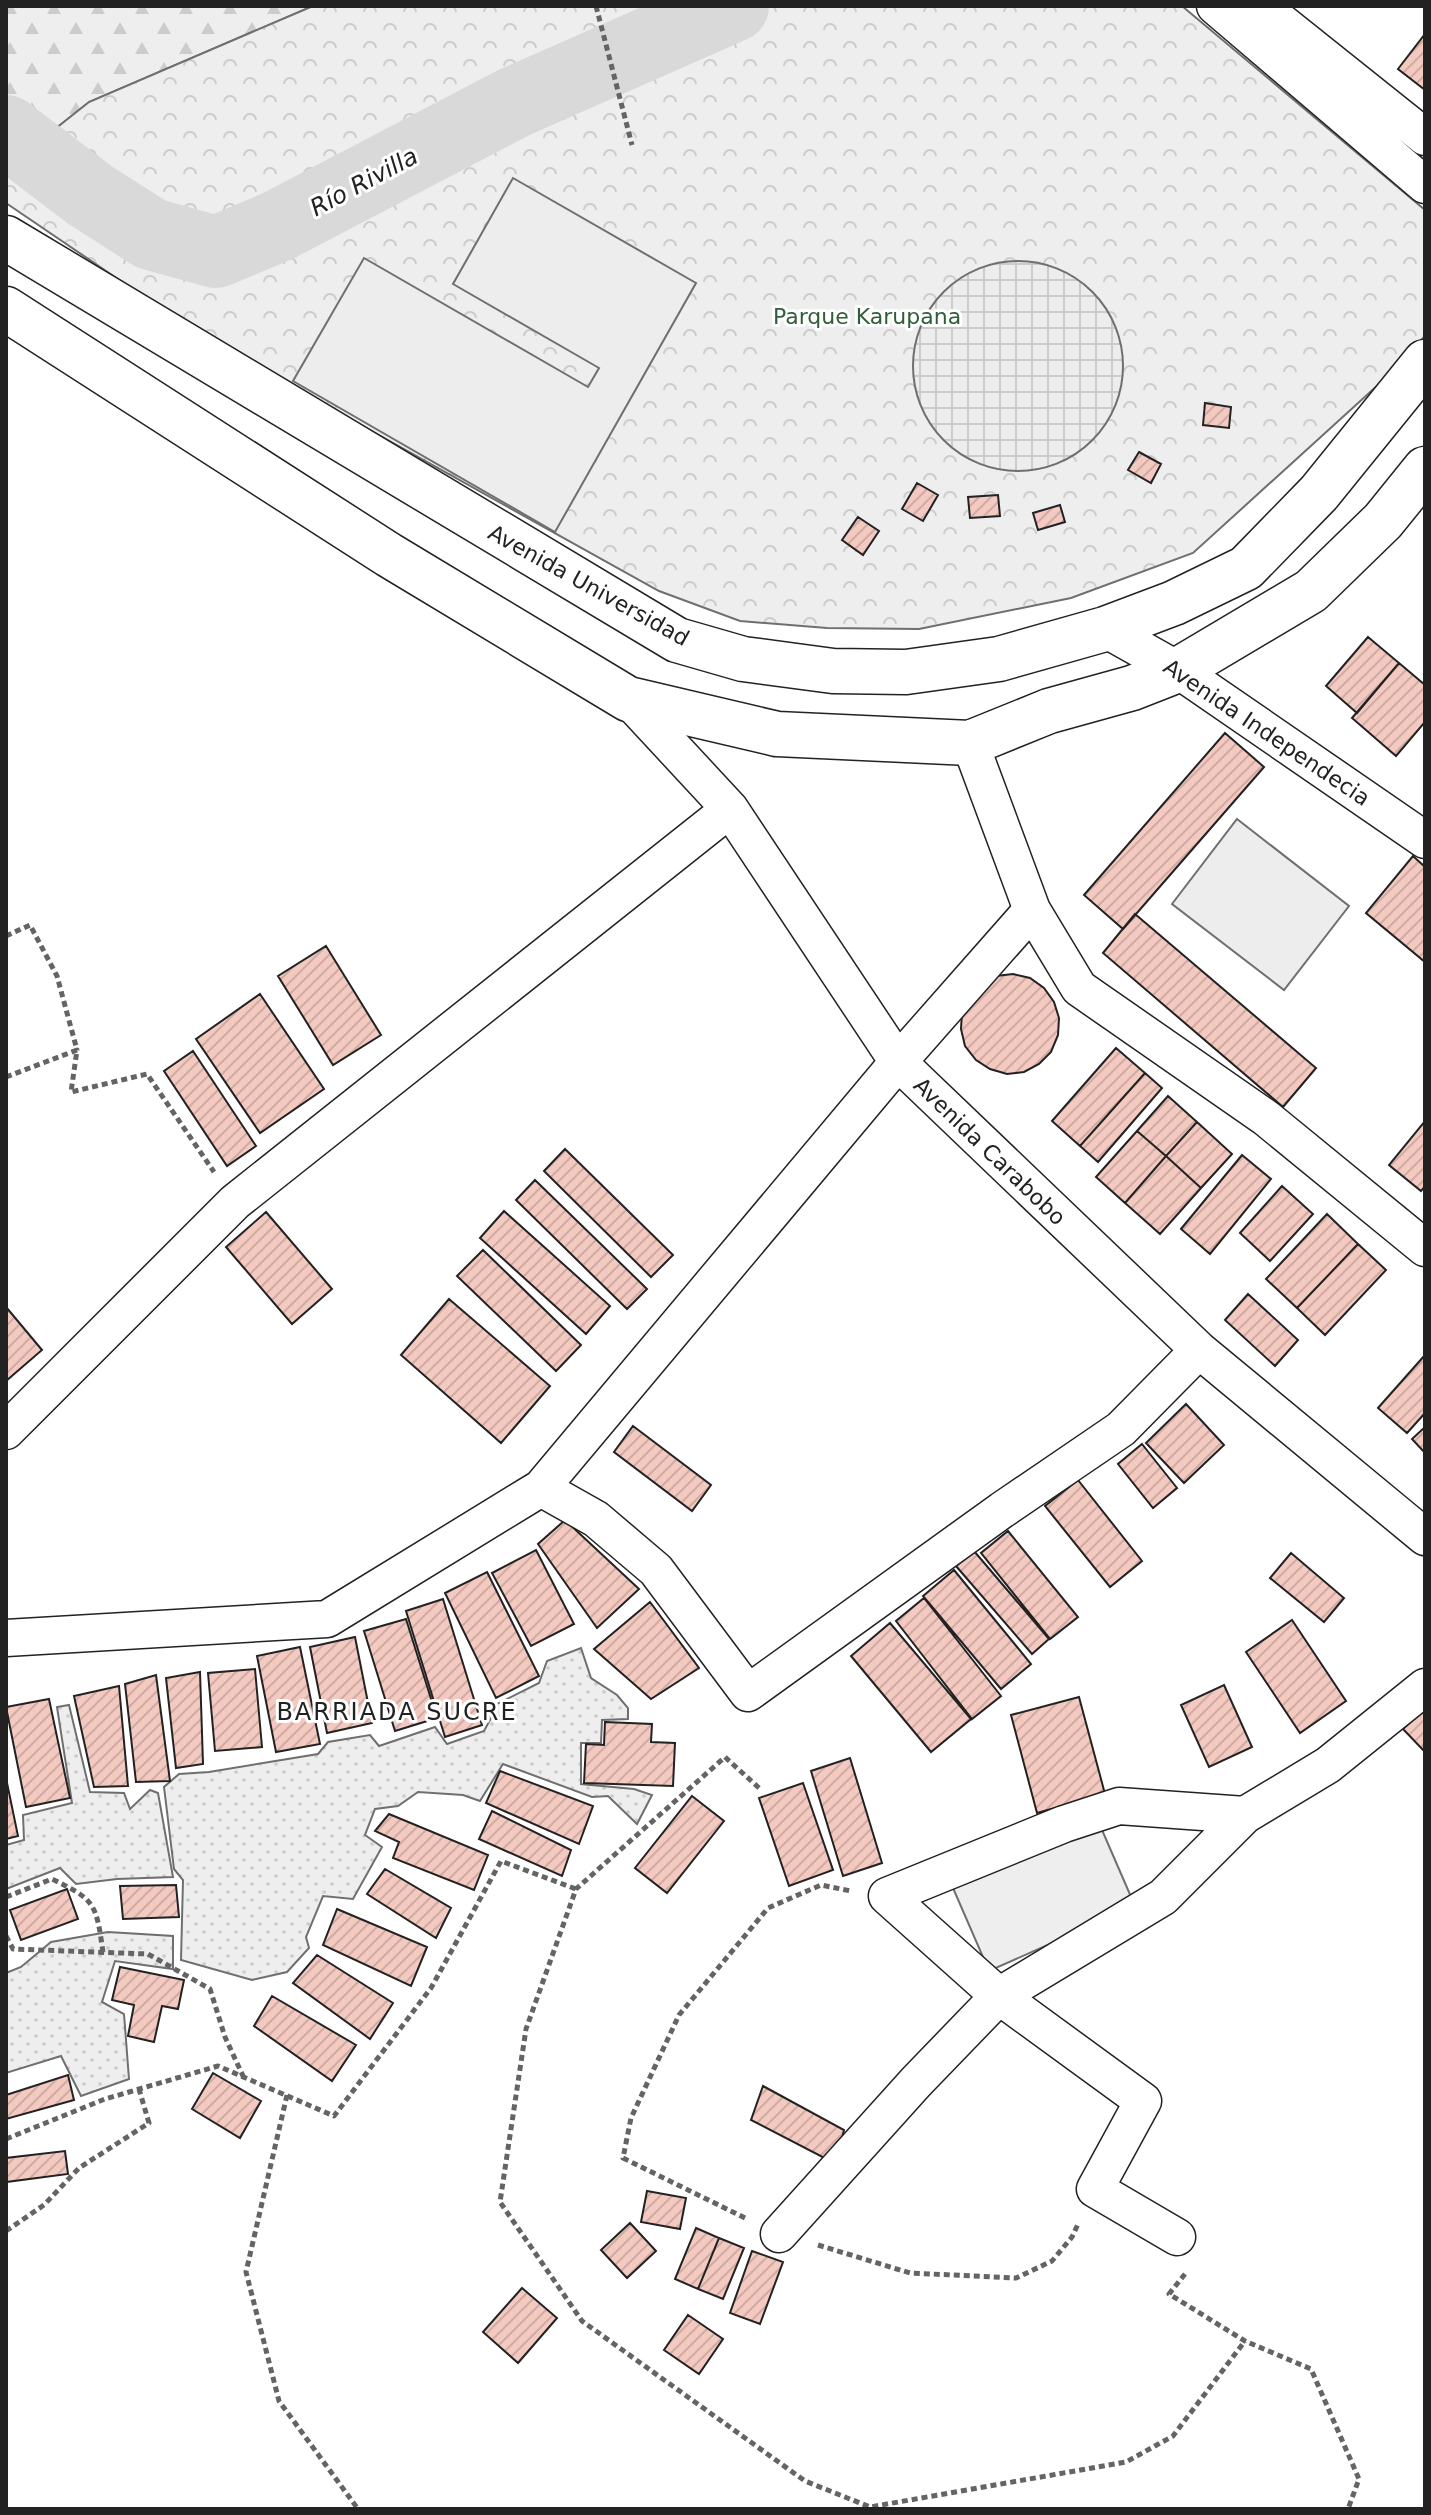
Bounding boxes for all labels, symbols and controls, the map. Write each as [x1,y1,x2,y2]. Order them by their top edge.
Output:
water label: Río Rivilla [305,142,423,222]
park label: Parque Karupana [773,304,961,329]
street label: Avenida Universidad [484,520,693,651]
street label: Avenida Independecia [1159,654,1375,811]
street label: Avenida Carabobo [909,1073,1071,1230]
district label: BARRIADA SUCRE [276,1698,518,1726]

